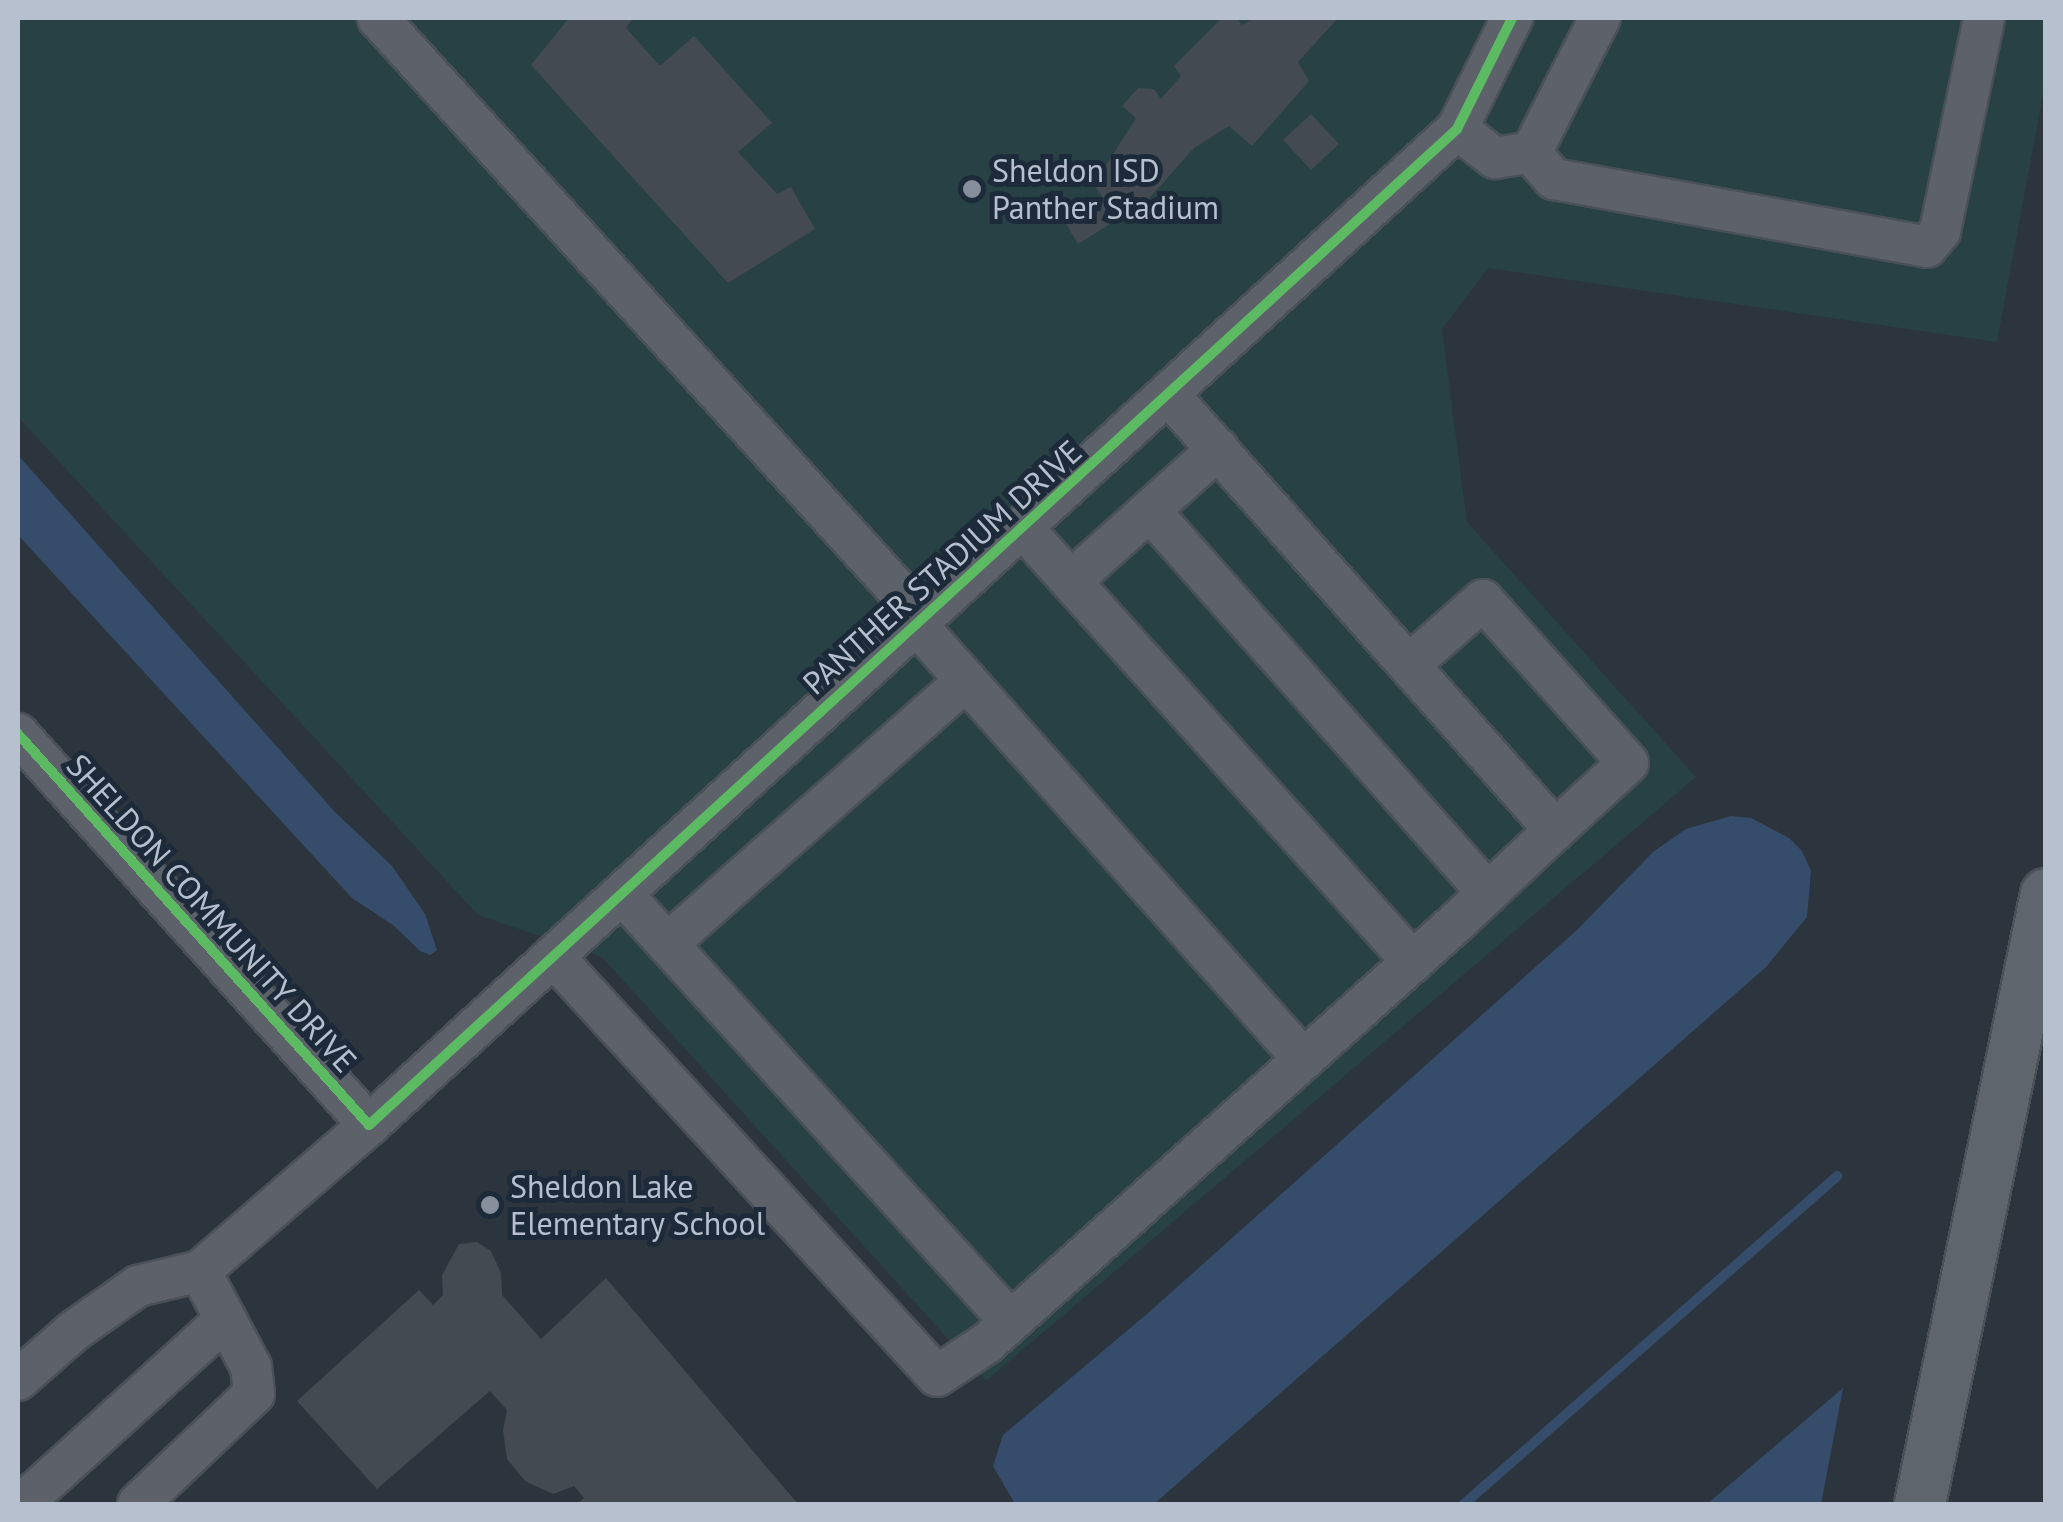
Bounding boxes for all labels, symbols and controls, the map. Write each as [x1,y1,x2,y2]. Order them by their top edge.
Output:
place label: Sheldon ISD Panther Stadium [992,152,1219,227]
marker: Sheldon ISD Panther Stadium [961,178,983,200]
street label: PANTHER STADIUM DRIVE [795,432,1089,702]
street label: SHELDON COMMUNITY DRIVE [59,746,365,1080]
place label: Sheldon Lake Elementary School [510,1168,766,1243]
marker: Sheldon Lake Elementary School [479,1194,501,1216]

